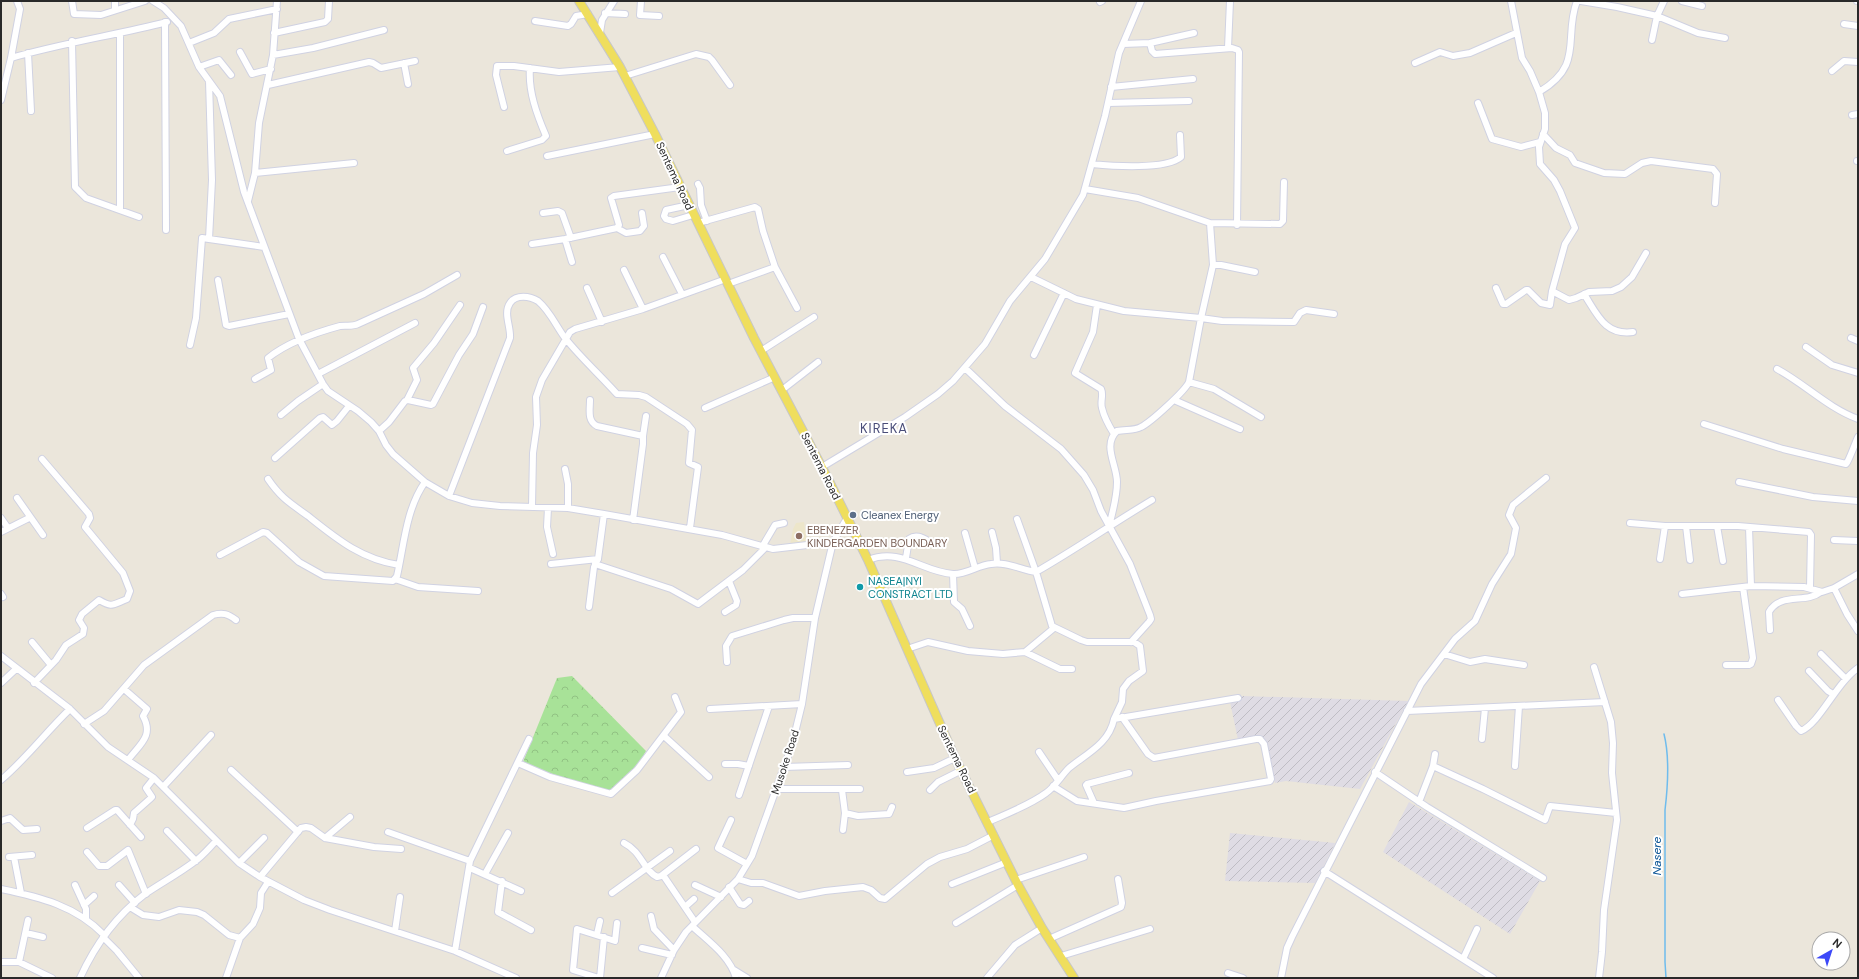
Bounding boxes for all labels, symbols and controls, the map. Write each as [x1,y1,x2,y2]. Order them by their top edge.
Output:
street label: Sentema Road [653,140,697,212]
district label: KIREKA [860,420,908,437]
street label: Sentema Road [798,430,844,502]
place label: Cleanex Energy [861,508,939,522]
marker: Cleanex Energy [848,510,858,520]
place label: EBENEZER KINDERGARDEN BOUNDARY [807,523,948,550]
marker: EBENEZER KINDERGARDEN BOUNDARY [794,531,804,541]
place label: NASEA|NYI CONSTRACT LTD [868,574,953,601]
marker: NASEA|NYI CONSTRACT LTD [855,582,865,592]
street label: Sentema Road [935,723,979,795]
street label: Musoke Road [768,728,802,796]
water label: Nasere [1649,836,1665,875]
north arrow [1811,931,1851,971]
text: N [1830,935,1845,951]

